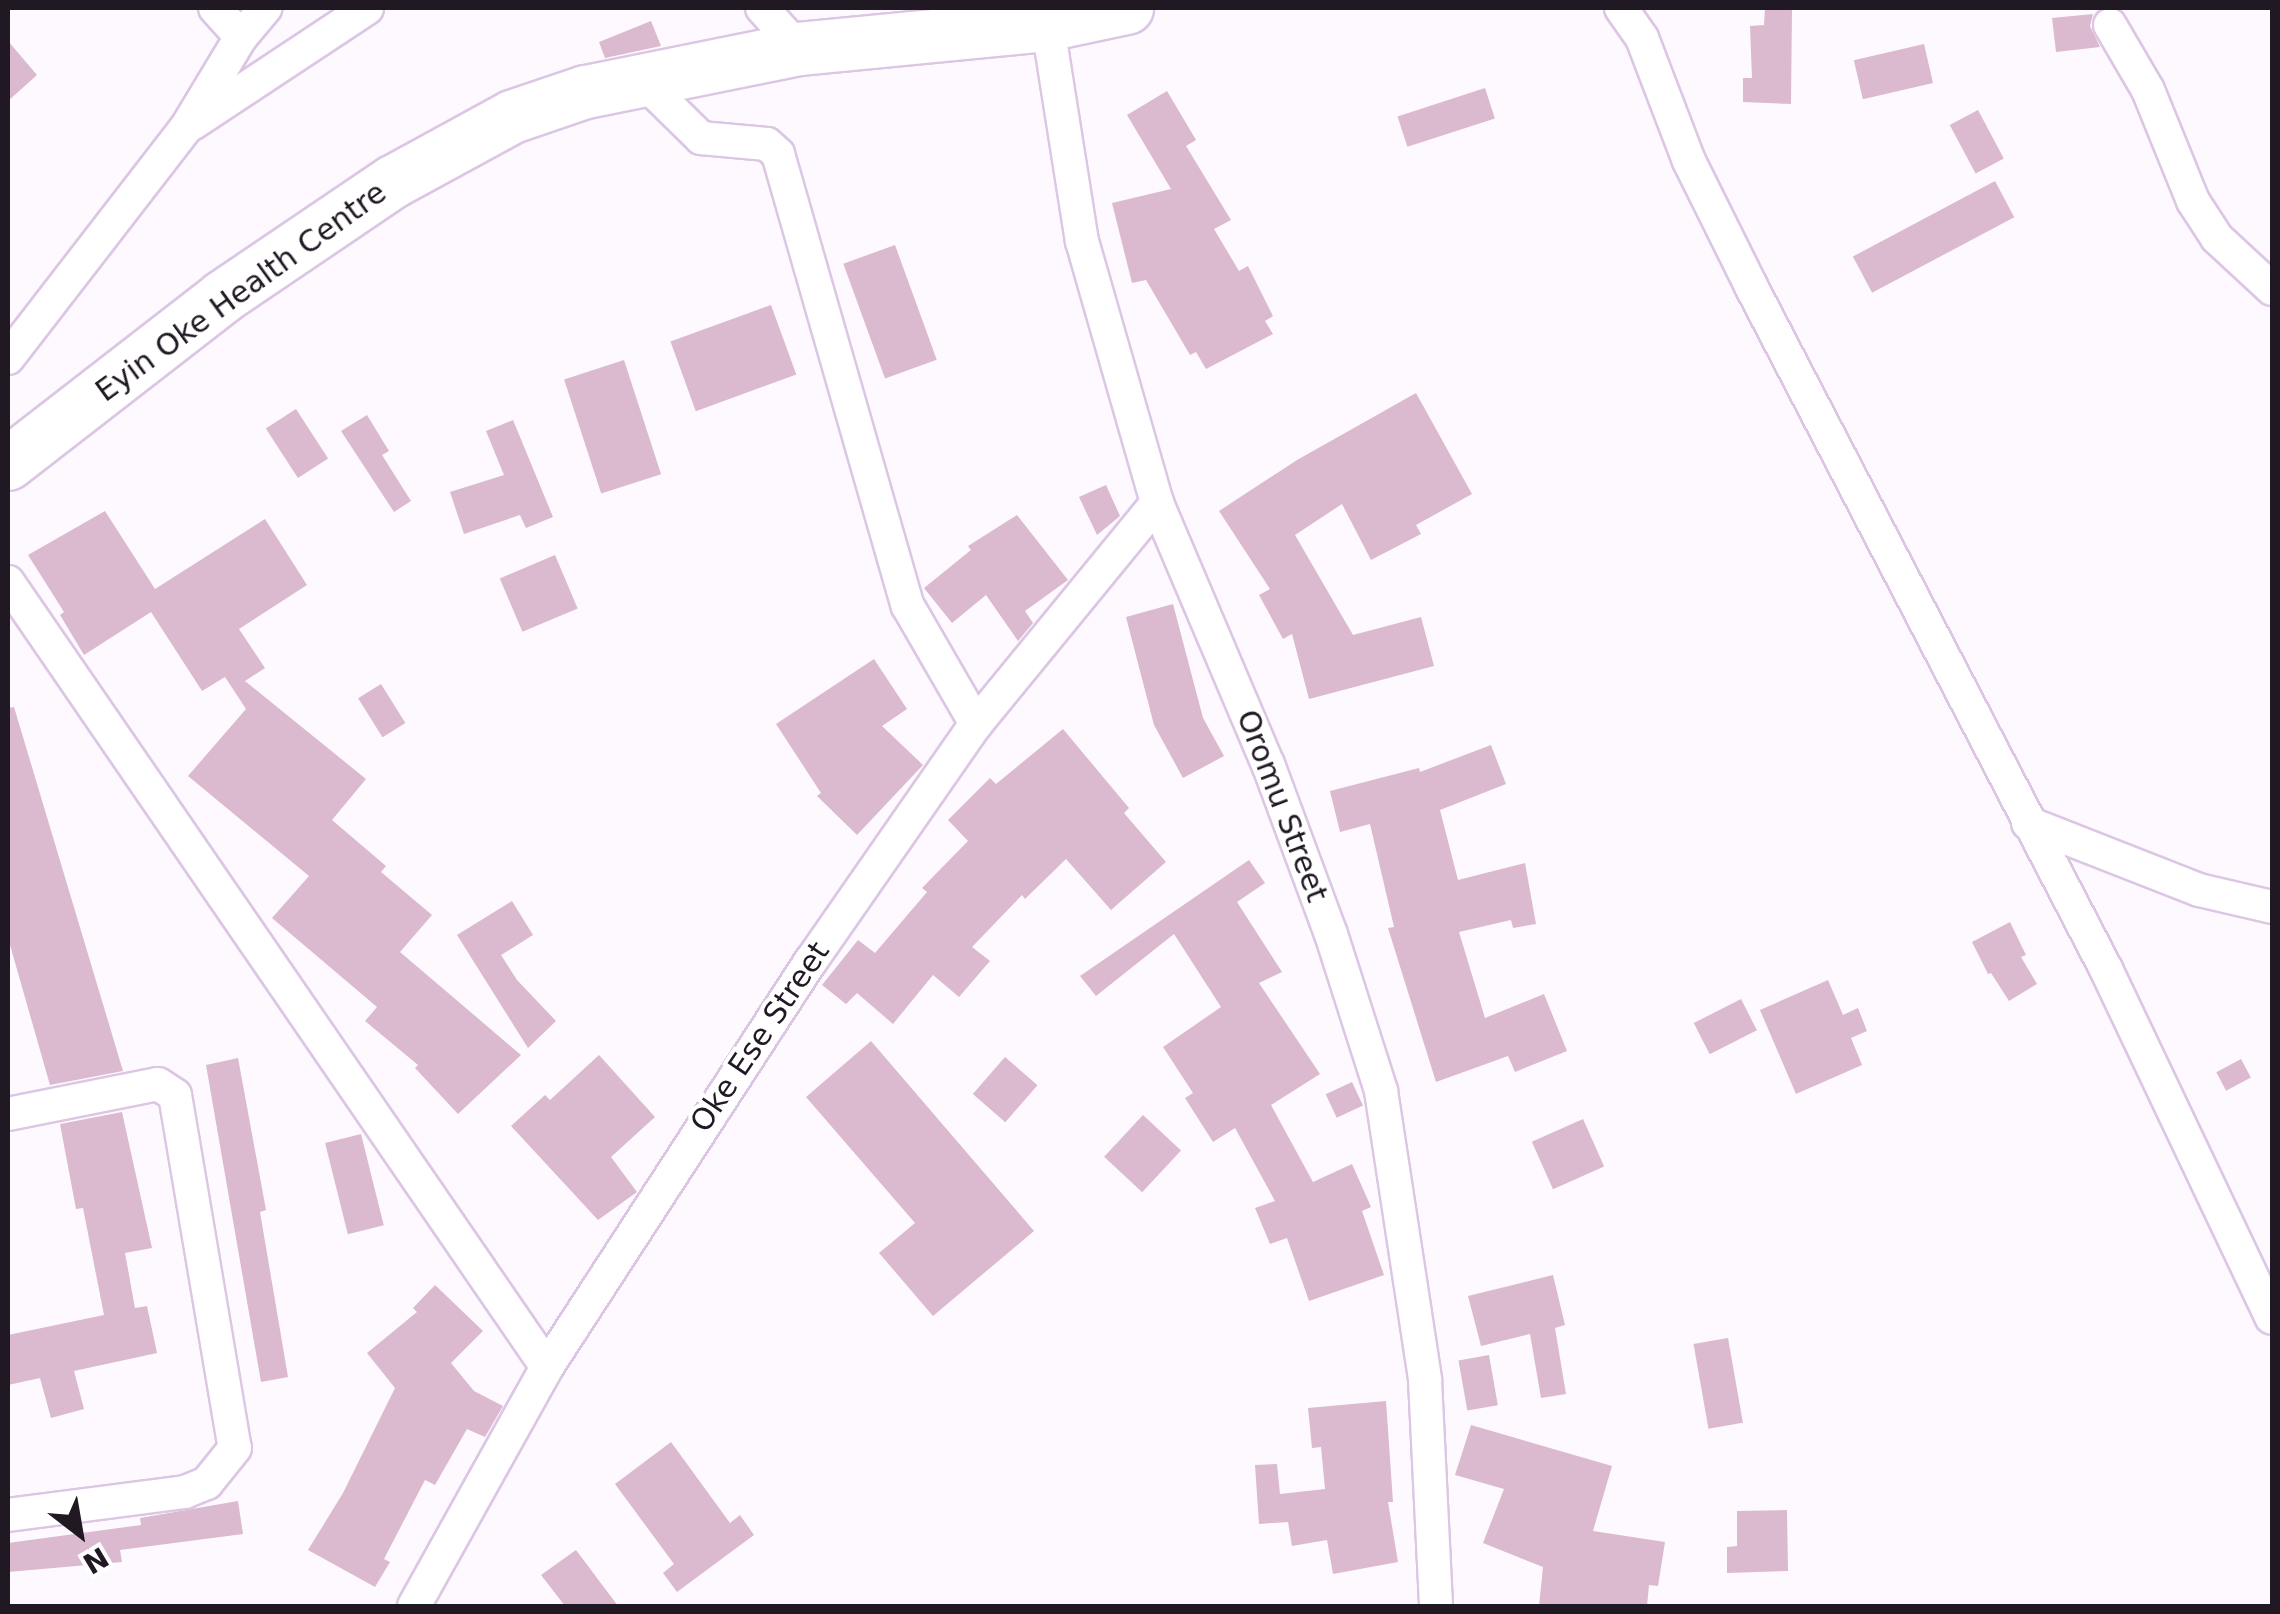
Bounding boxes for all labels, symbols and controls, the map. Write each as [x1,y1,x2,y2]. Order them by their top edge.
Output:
street label: Eyin Oke Health Centre [89,175,393,409]
street label: Oromu Street [1229,705,1335,907]
street label: Oke Ese Street [683,935,837,1139]
north arrow [30,1484,130,1584]
text: N [77,1540,114,1580]

